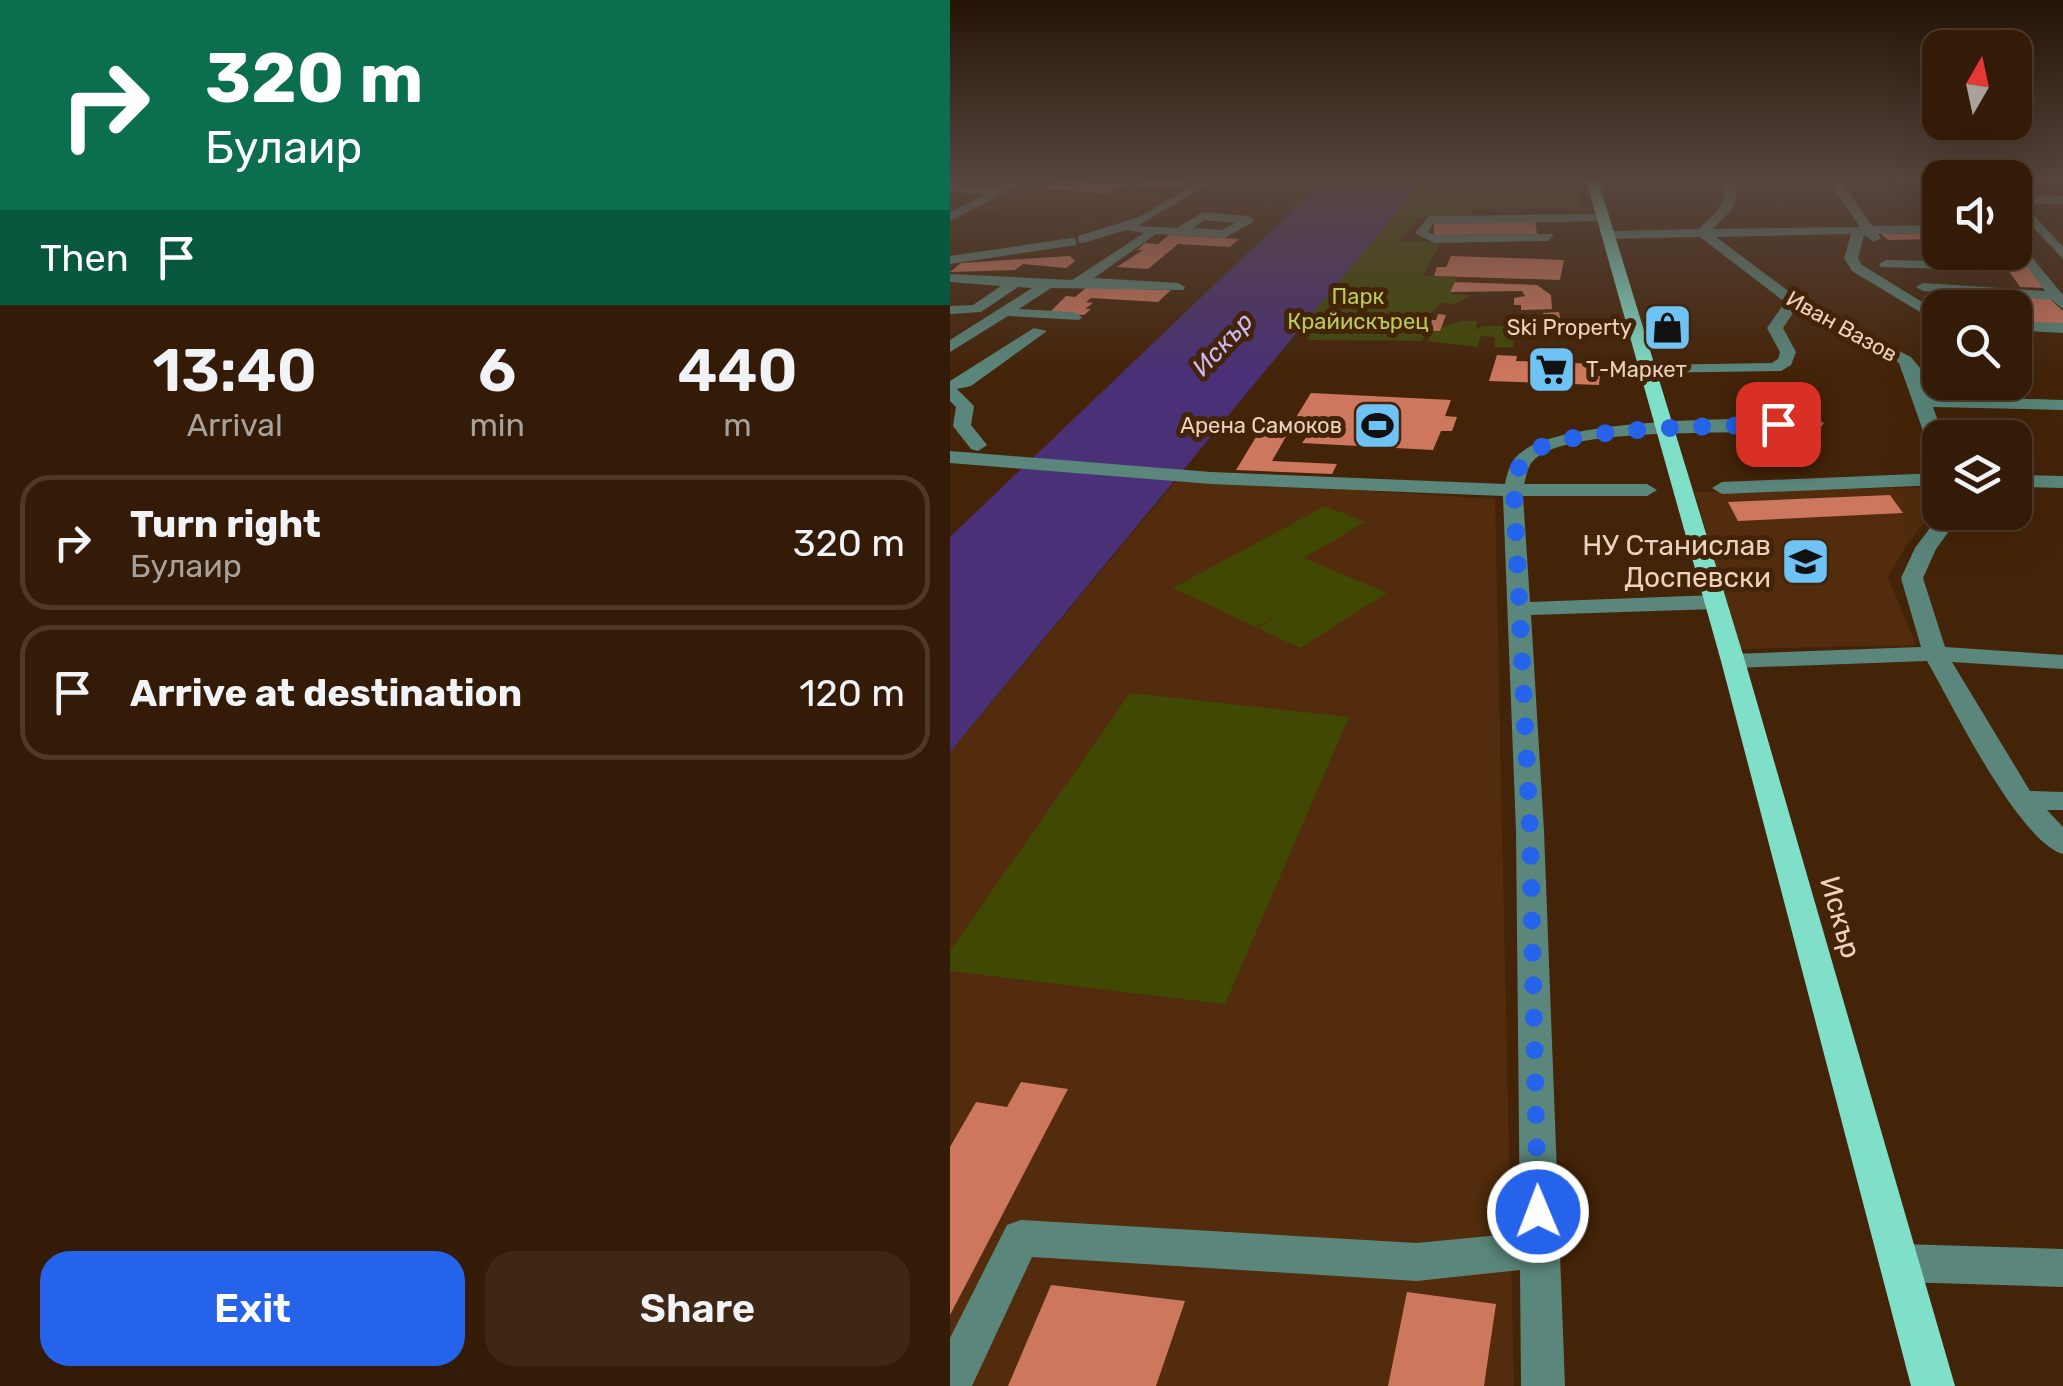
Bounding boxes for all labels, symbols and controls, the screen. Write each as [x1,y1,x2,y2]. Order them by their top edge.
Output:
north arrow [1922,30,2032,140]
map controls [1922,30,2032,530]
text: 320 m [205,37,423,120]
icon: right [40,40,170,170]
text: Булаир [205,121,362,174]
button: sound [1922,160,2032,270]
icon: arrive [149,230,204,285]
text: Then [40,235,129,281]
park label: Парк Крайискърец [1287,283,1429,335]
street label: Иван Вазов [1782,285,1902,368]
button: search [1922,290,2032,400]
shop icon: Ski Property [1641,301,1693,353]
water label: Искър [1186,307,1259,382]
place label: Ski Property [1507,314,1632,341]
text: 13:40 [152,335,317,406]
text: 6 [478,335,516,406]
text: 440 [677,335,798,406]
supermarket icon: Т-Маркет [1525,343,1577,395]
place label: Т-Маркет [1586,356,1687,383]
pin [1736,382,1821,467]
icon: arrive [1751,397,1806,452]
sports icon: Арена Самоков [1351,399,1403,451]
text: Arrival [187,406,283,444]
text: min [469,406,525,444]
text: m [723,406,752,444]
place label: Арена Самоков [1180,412,1342,439]
button: layers [1922,420,2032,530]
text: Turn right [130,501,321,547]
icon: right [45,515,100,570]
text: 320 m [793,520,905,566]
place label: НУ Станислав Доспевски [1582,529,1771,594]
school or university icon: НУ Станислав Доспевски [1780,535,1832,587]
text: Булаир [130,547,242,585]
icon: arrive [45,665,100,720]
text: Arrive at destination [130,670,522,716]
text: 120 m [799,670,905,716]
street label: Искър [1813,872,1868,962]
position arrow [1486,1160,1590,1264]
button: Exit [40,1251,465,1366]
button: Share [485,1251,910,1366]

